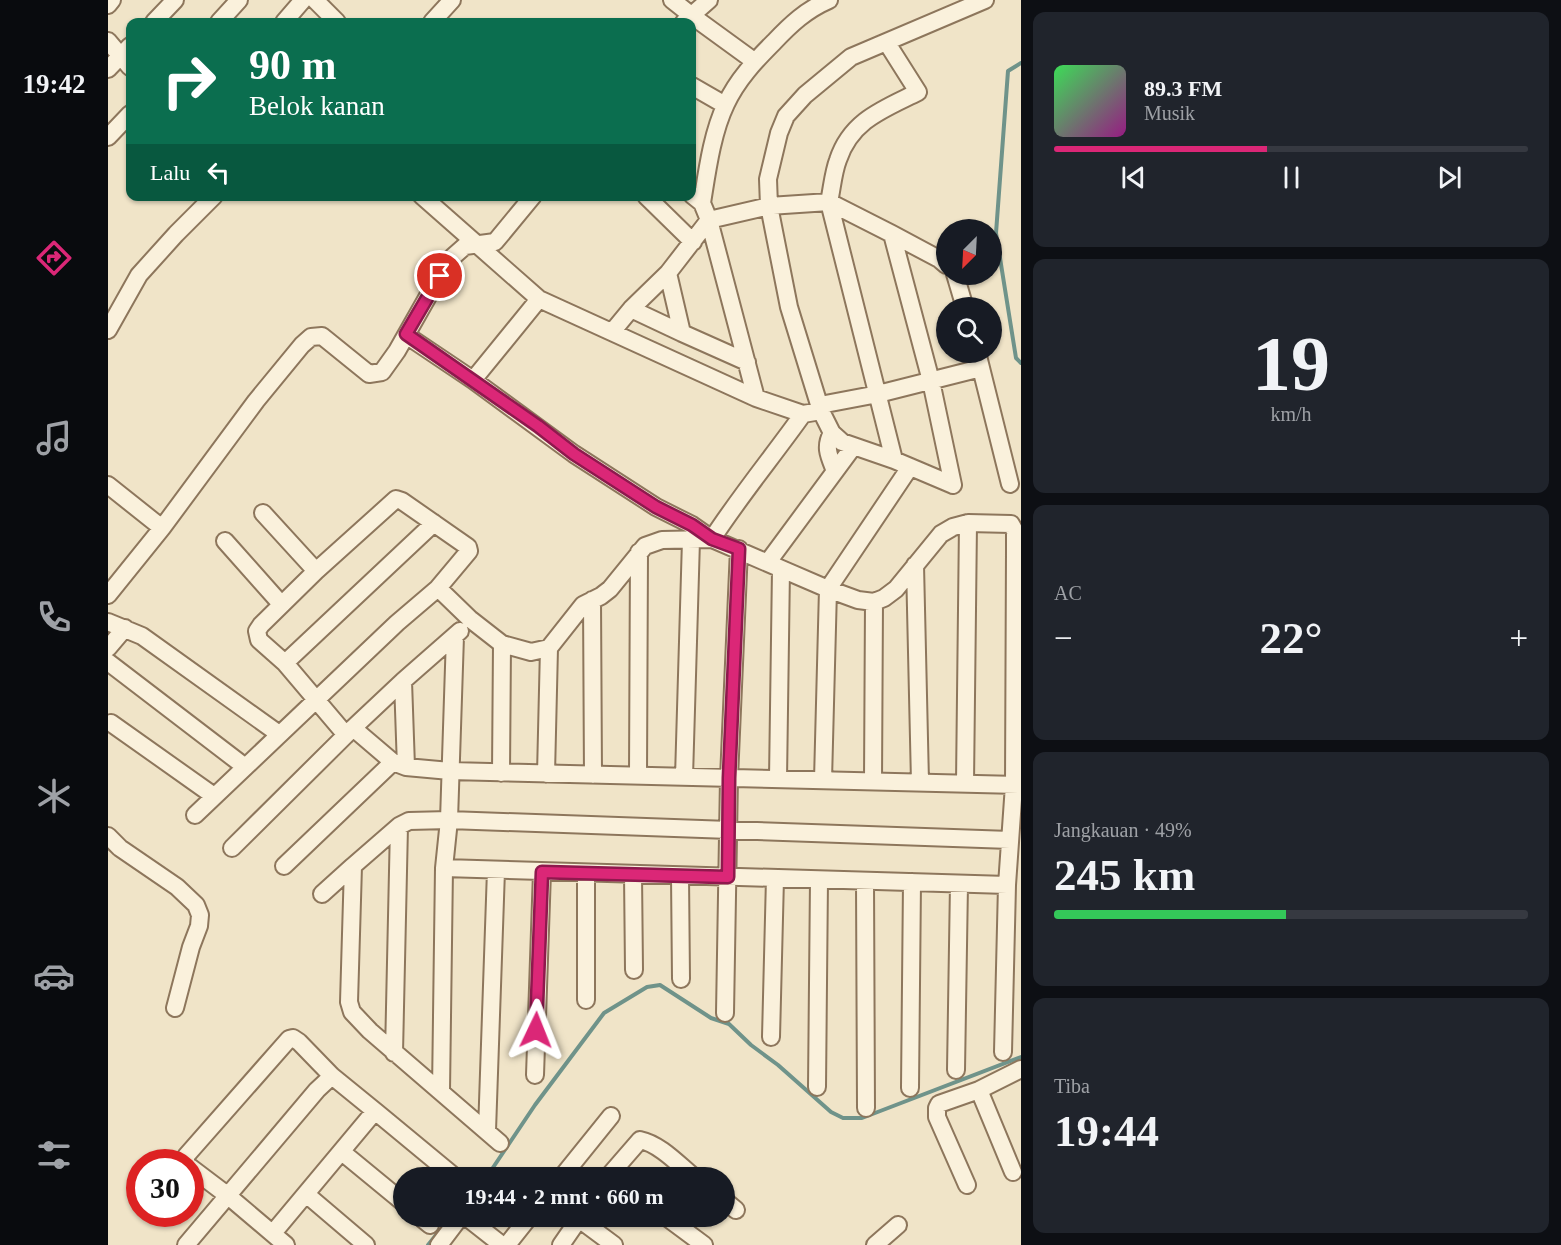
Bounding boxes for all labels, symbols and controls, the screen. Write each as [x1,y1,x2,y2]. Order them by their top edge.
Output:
icon: right [150,42,228,120]
text: 90 m [249,42,337,88]
text: 19:42 [23,69,86,99]
text: 89.3 FM [1144,76,1222,101]
text: Belok kanan [249,91,385,121]
text: Musik [1144,102,1195,124]
icon: left [202,156,235,189]
text: Lalu [150,160,190,185]
icon: previous [1117,161,1150,194]
icon: pause [1275,161,1308,194]
icon: next [1433,161,1466,194]
north arrow [936,219,1002,285]
map controls [936,219,1002,363]
icon: directions [33,237,75,279]
pin [414,250,465,301]
icon: arrive [423,259,456,292]
button: search [936,297,1002,363]
text: 19 [1252,320,1330,407]
text: km/h [1270,403,1312,425]
icon: music [33,417,75,459]
text: AC [1054,582,1082,604]
icon: phone [33,596,75,638]
text: 22° [1260,613,1323,663]
text: − [1054,620,1073,656]
text: + [1509,620,1528,656]
icon: climate [33,775,75,817]
text: Jangkauan · 49% [1054,819,1192,841]
text: 245 km [1054,850,1195,900]
icon: car [33,955,75,997]
position arrow [504,998,568,1062]
text: Tiba [1054,1075,1090,1097]
text: 19:44 [1054,1106,1159,1156]
icon: filters [33,1134,75,1176]
speed limit sign: 30 [126,1149,204,1227]
text: 19:44 · 2 mnt · 660 m [464,1184,664,1209]

